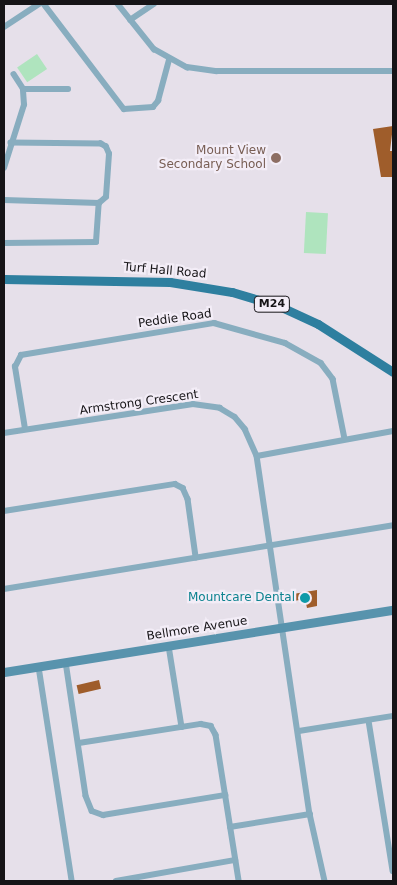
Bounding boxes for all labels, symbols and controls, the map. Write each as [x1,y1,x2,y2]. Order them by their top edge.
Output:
place label: Mount View Secondary School [159,144,266,172]
marker: Mount View Secondary School [270,152,282,164]
street label: Turf Hall Road [123,260,207,282]
road number: M24 [253,296,291,312]
street label: Peddie Road [137,307,213,331]
street label: Armstrong Crescent [79,388,199,418]
place label: Mountcare Dental [188,591,295,605]
marker: Mountcare Dental [299,592,311,604]
street label: Bellmore Avenue [146,614,248,644]

